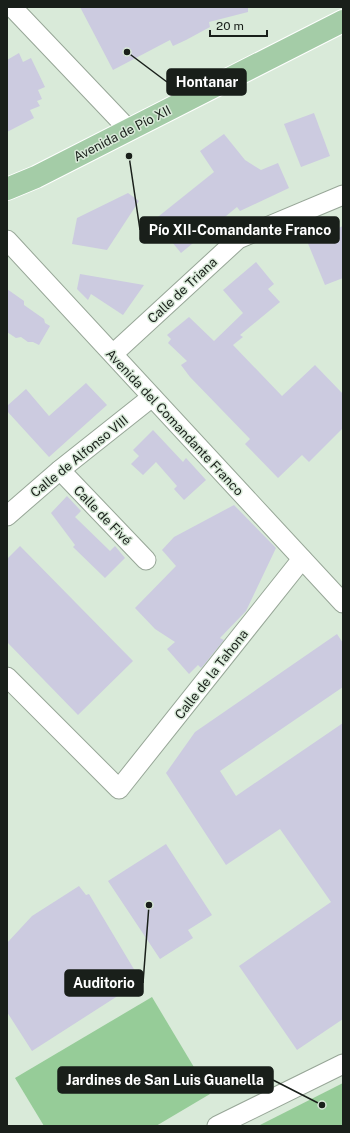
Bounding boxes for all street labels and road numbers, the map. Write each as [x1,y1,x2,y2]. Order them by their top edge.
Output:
street label: Avenida de Pío XII [71,102,173,164]
street label: Calle de Triana [145,254,220,326]
street label: Avenida del Comandante Franco [103,346,246,499]
street label: Calle de Alfonso VIII [28,412,131,500]
street label: Calle de Fivé [71,483,135,548]
street label: Calle de la Tahona [172,626,251,722]

